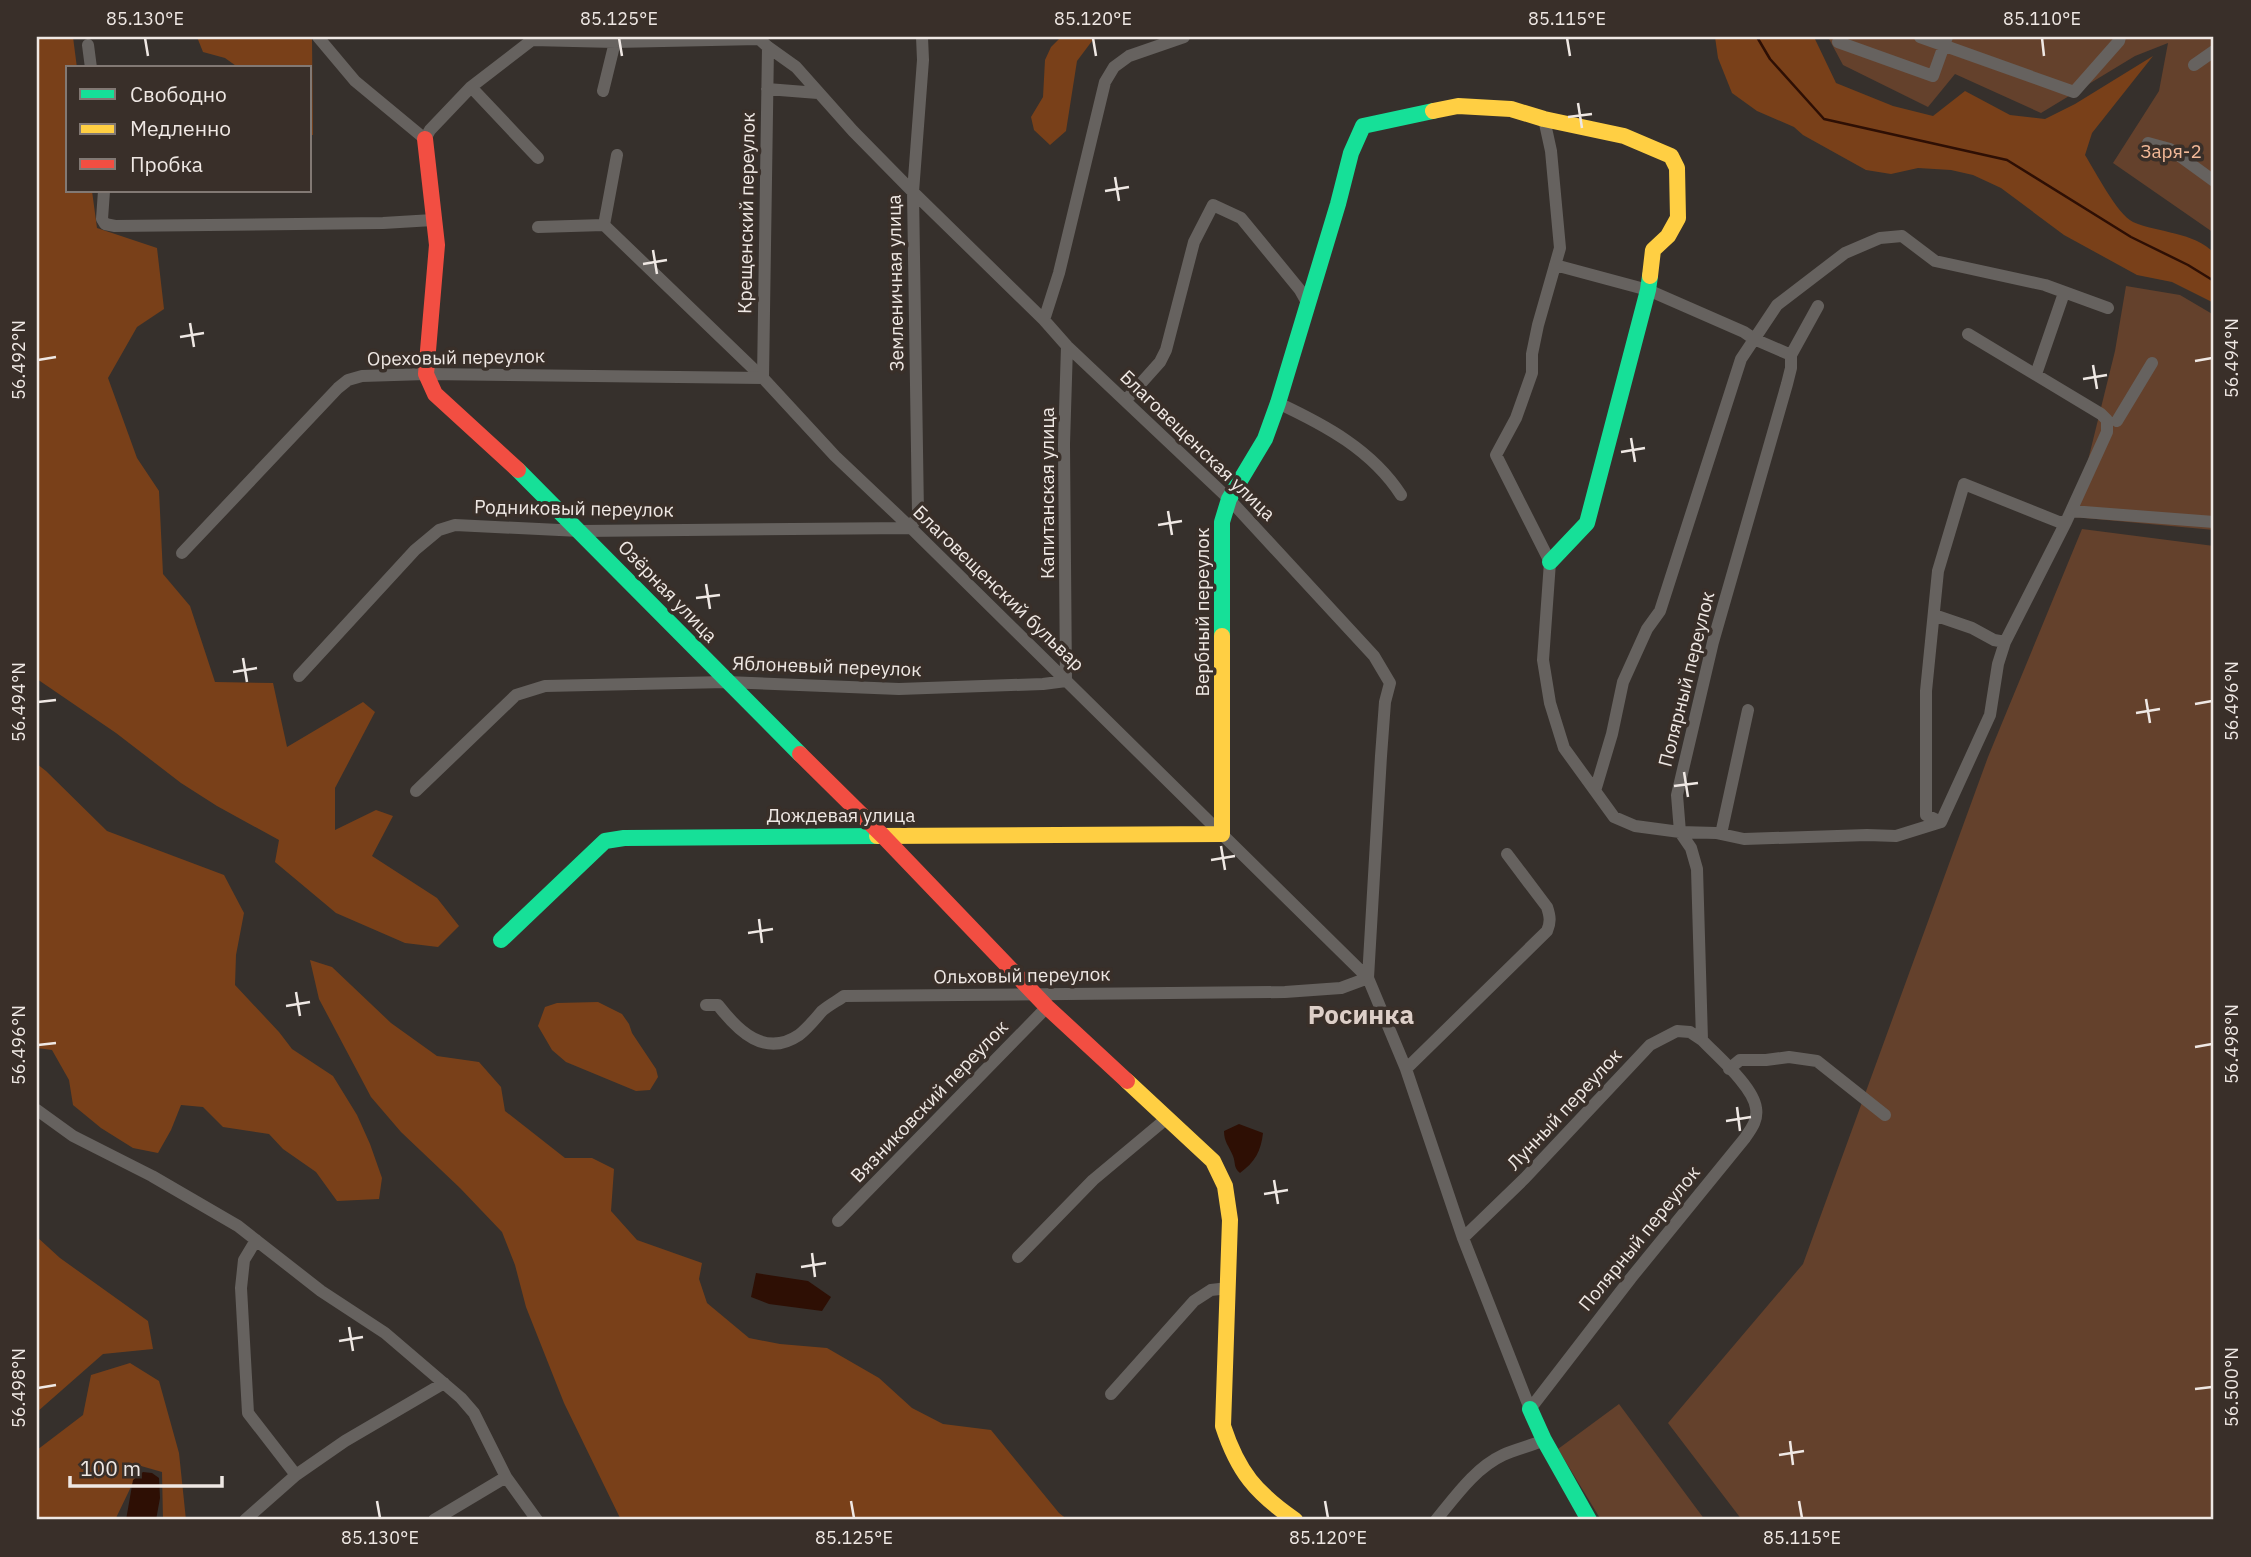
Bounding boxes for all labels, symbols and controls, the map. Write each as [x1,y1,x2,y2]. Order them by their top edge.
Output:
text: 85.130°E [106,7,184,30]
text: 85.125°E [580,7,658,30]
text: 85.120°E [1054,7,1132,30]
text: 85.115°E [1528,7,1606,30]
text: 85.110°E [2003,7,2081,30]
legend [66,66,312,192]
text: Свободно [130,80,227,108]
street label: Крещенский переулок [732,112,760,314]
text: Медленно [130,114,231,142]
park label: Заря-2 [2140,139,2202,163]
text: Пробка [130,150,203,178]
street label: Земленичная улица [881,194,909,372]
text: 56.494°N [2220,318,2243,398]
text: 56.492°N [7,320,30,400]
street label: Ореховый переулок [367,343,545,371]
street label: Благовещенская улица [1115,364,1281,526]
street label: Капитанская улица [1035,407,1059,579]
street label: Родниковый переулок [474,494,674,522]
street label: Благовещенский бульвар [908,500,1090,676]
street label: Вербный переулок [1190,528,1214,696]
street label: Озёрная улица [613,535,723,647]
street label: Полярный переулок [1653,589,1719,769]
street label: Яблоневый переулок [732,651,922,681]
text: 56.496°N [2220,661,2243,741]
text: 56.494°N [7,662,30,742]
street label: Дождевая улица [767,803,915,827]
street label: Ольховый переулок [933,961,1111,989]
district label: Росинка [1308,997,1414,1031]
text: 56.498°N [2220,1004,2243,1084]
text: 56.496°N [7,1005,30,1085]
street label: Вязниковский переулок [845,1015,1013,1187]
street label: Лунный переулок [1501,1043,1627,1175]
street label: Полярный переулок [1573,1161,1705,1315]
text: 56.500°N [2220,1347,2243,1427]
text: 56.498°N [7,1348,30,1428]
scale bar [70,1445,222,1489]
text: 100 m [80,1454,141,1482]
text: 85.130°E [341,1526,419,1549]
text: 85.125°E [815,1526,893,1549]
text: 85.120°E [1289,1526,1367,1549]
text: 85.115°E [1763,1526,1841,1549]

